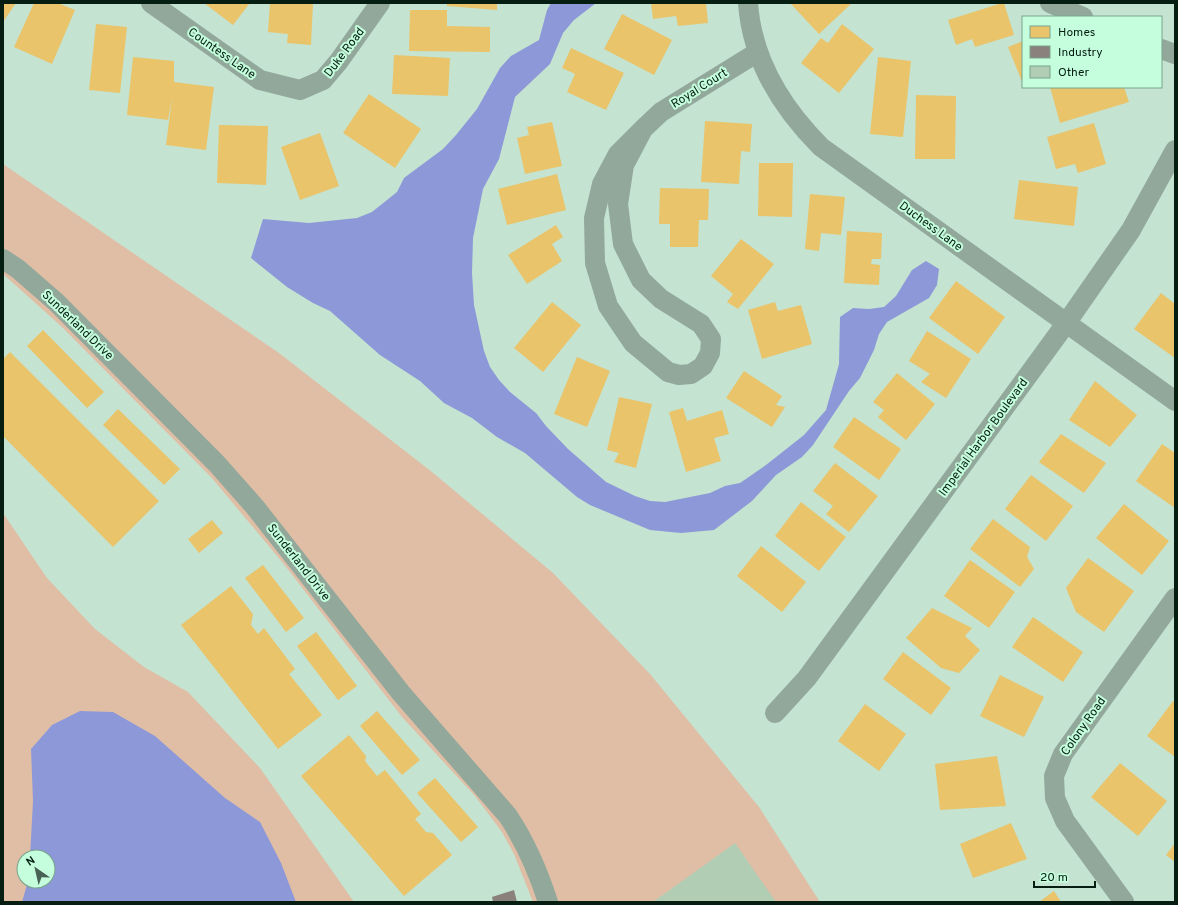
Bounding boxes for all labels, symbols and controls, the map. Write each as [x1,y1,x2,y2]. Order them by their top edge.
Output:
legend [1022,16,1162,88]
street label: Countess Lane [184,25,259,83]
street label: Duke Road [321,25,369,81]
text: Homes [1058,25,1095,41]
text: Industry [1058,45,1103,61]
street label: Royal Court [668,65,731,112]
text: Other [1058,65,1090,81]
street label: Duchess Lane [895,198,965,255]
street label: Sunderland Drive [38,288,116,364]
street label: Imperial Harbor Boulevard [936,376,1032,500]
street label: Sunderland Drive [263,521,333,604]
street label: Colony Road [1058,694,1110,759]
north arrow [16,849,56,889]
text: N [24,854,38,870]
scale bar [1034,863,1095,889]
text: 20 m [1040,870,1068,886]

